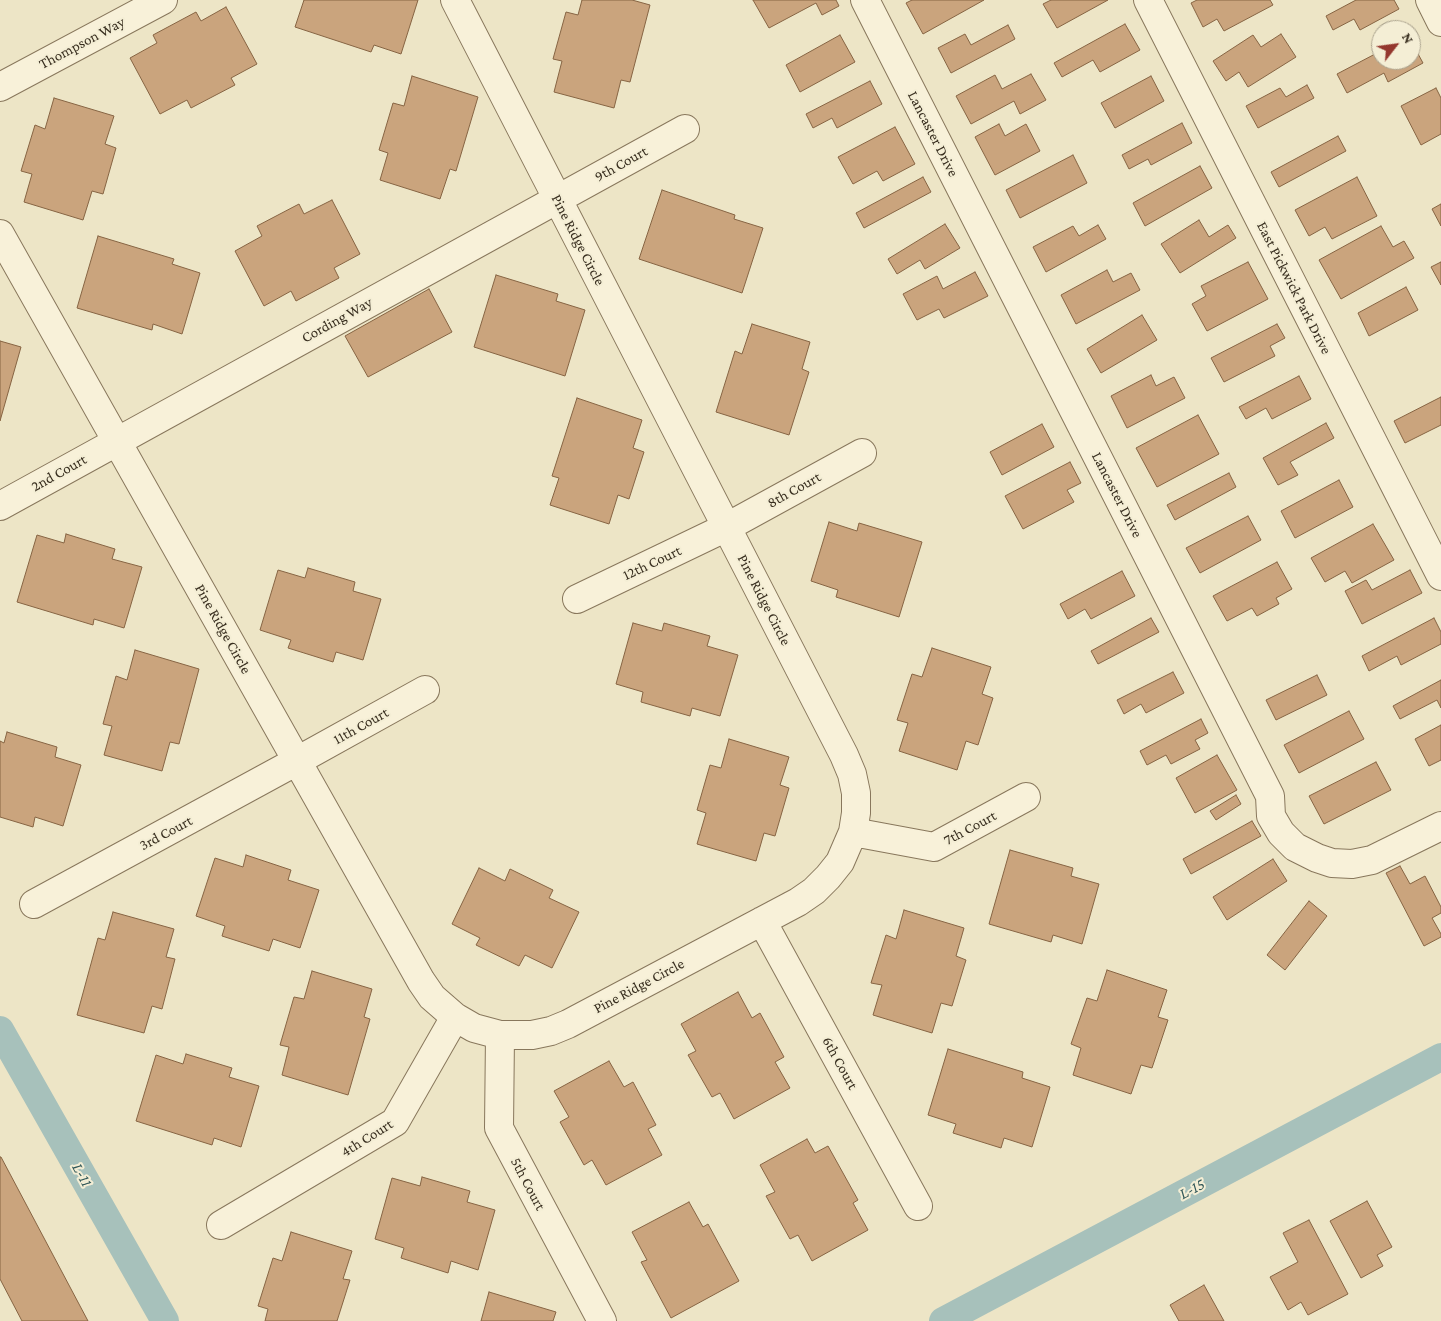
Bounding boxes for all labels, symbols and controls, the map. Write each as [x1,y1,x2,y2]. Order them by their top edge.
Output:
street label: Thompson Way [36,13,128,73]
north arrow [1371,20,1421,70]
text: N [1399,30,1417,46]
street label: Lancaster Drive [904,88,962,180]
street label: 9th Court [591,142,651,186]
street label: Pine Ridge Circle [547,191,609,289]
street label: East Pickwick Park Drive [1253,219,1335,357]
street label: Cording Way [299,293,375,347]
street label: Lancaster Drive [1088,449,1146,541]
street label: 2nd Court [28,450,90,496]
street label: 8th Court [764,468,824,512]
street label: 12th Court [620,542,684,584]
street label: Pine Ridge Circle [733,551,795,649]
street label: Pine Ridge Circle [191,581,255,677]
street label: 11th Court [330,704,392,748]
street label: 7th Court [941,807,999,849]
street label: 3rd Court [136,812,196,854]
street label: Pine Ridge Circle [591,955,687,1017]
street label: 6th Court [818,1033,862,1093]
street label: 4th Court [338,1115,396,1161]
street label: 5th Court [507,1154,549,1214]
water label: L-11 [68,1160,96,1190]
water label: L-15 [1176,1174,1208,1204]

